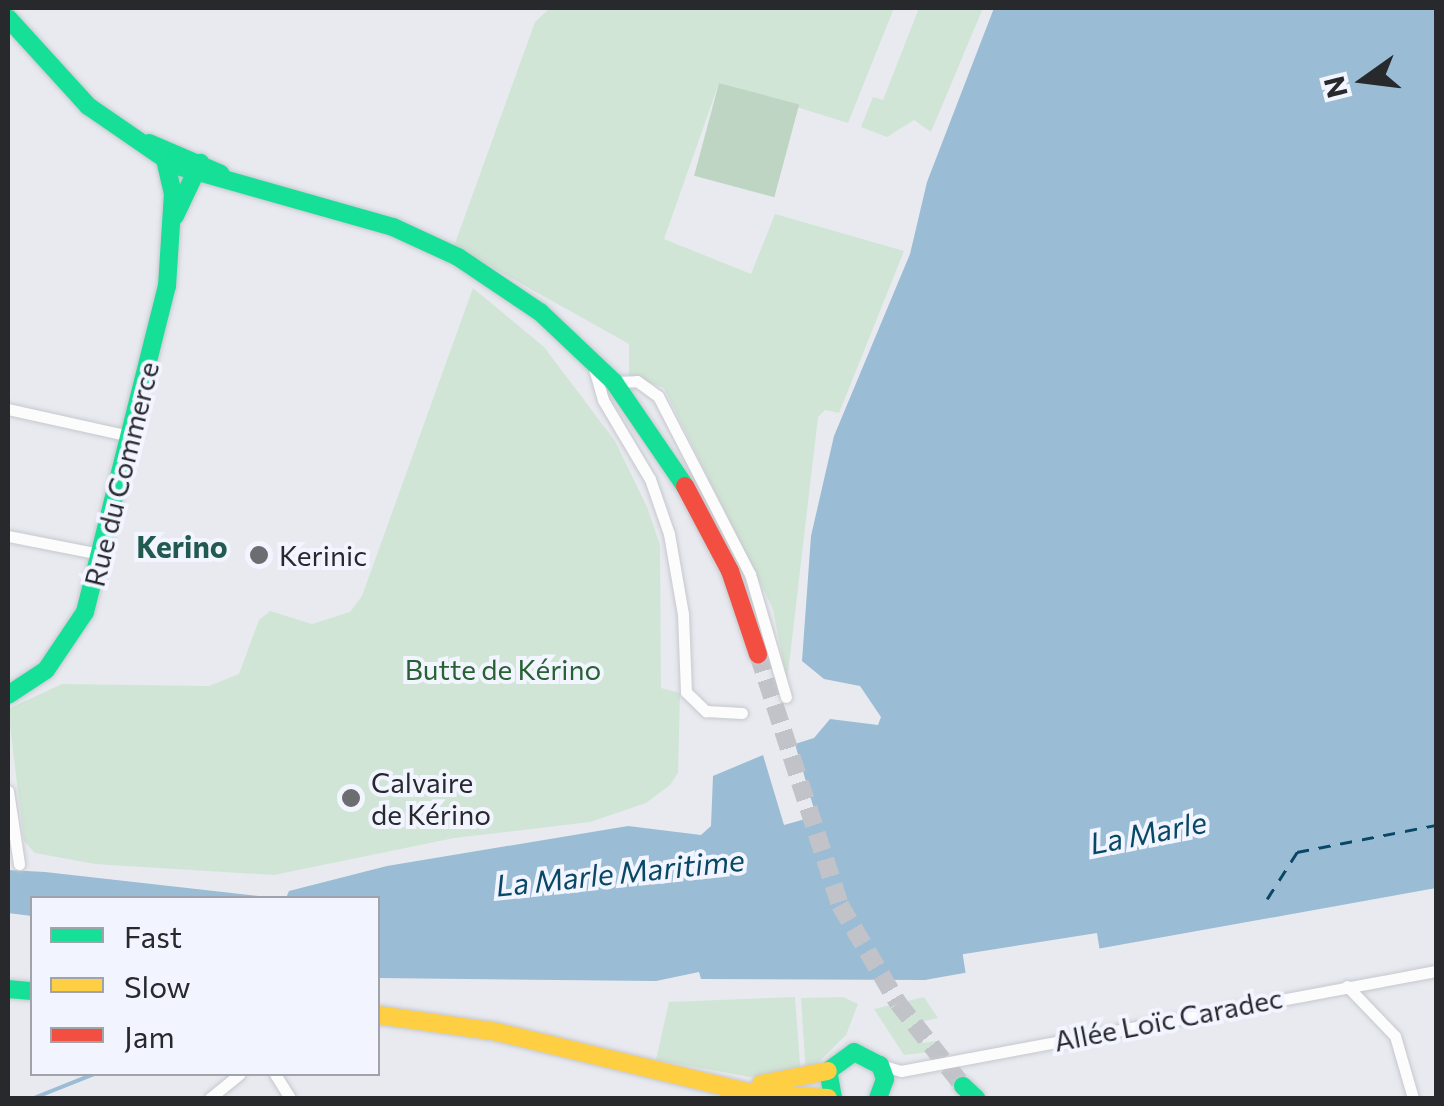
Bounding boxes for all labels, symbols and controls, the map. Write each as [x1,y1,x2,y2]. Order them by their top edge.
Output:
north arrow [1314,30,1414,130]
text: N [1316,73,1354,102]
street label: Rue du Commerce [77,358,165,590]
district label: Kerino [136,528,228,564]
place label: Kerinic [279,538,367,572]
marker: Kerinic [248,544,270,566]
park label: Butte de Kérino [405,652,601,686]
place label: Calvaire de Kérino [371,765,491,831]
marker: Calvaire de Kérino [340,787,362,809]
water label: La Marle [1087,803,1209,861]
water label: La Marle Maritime [494,841,746,903]
legend [30,896,380,1076]
text: Fast [124,917,182,954]
text: Slow [124,967,191,1004]
street label: Allée Loïc Caradec [1051,980,1285,1058]
text: Jam [124,1017,175,1054]

